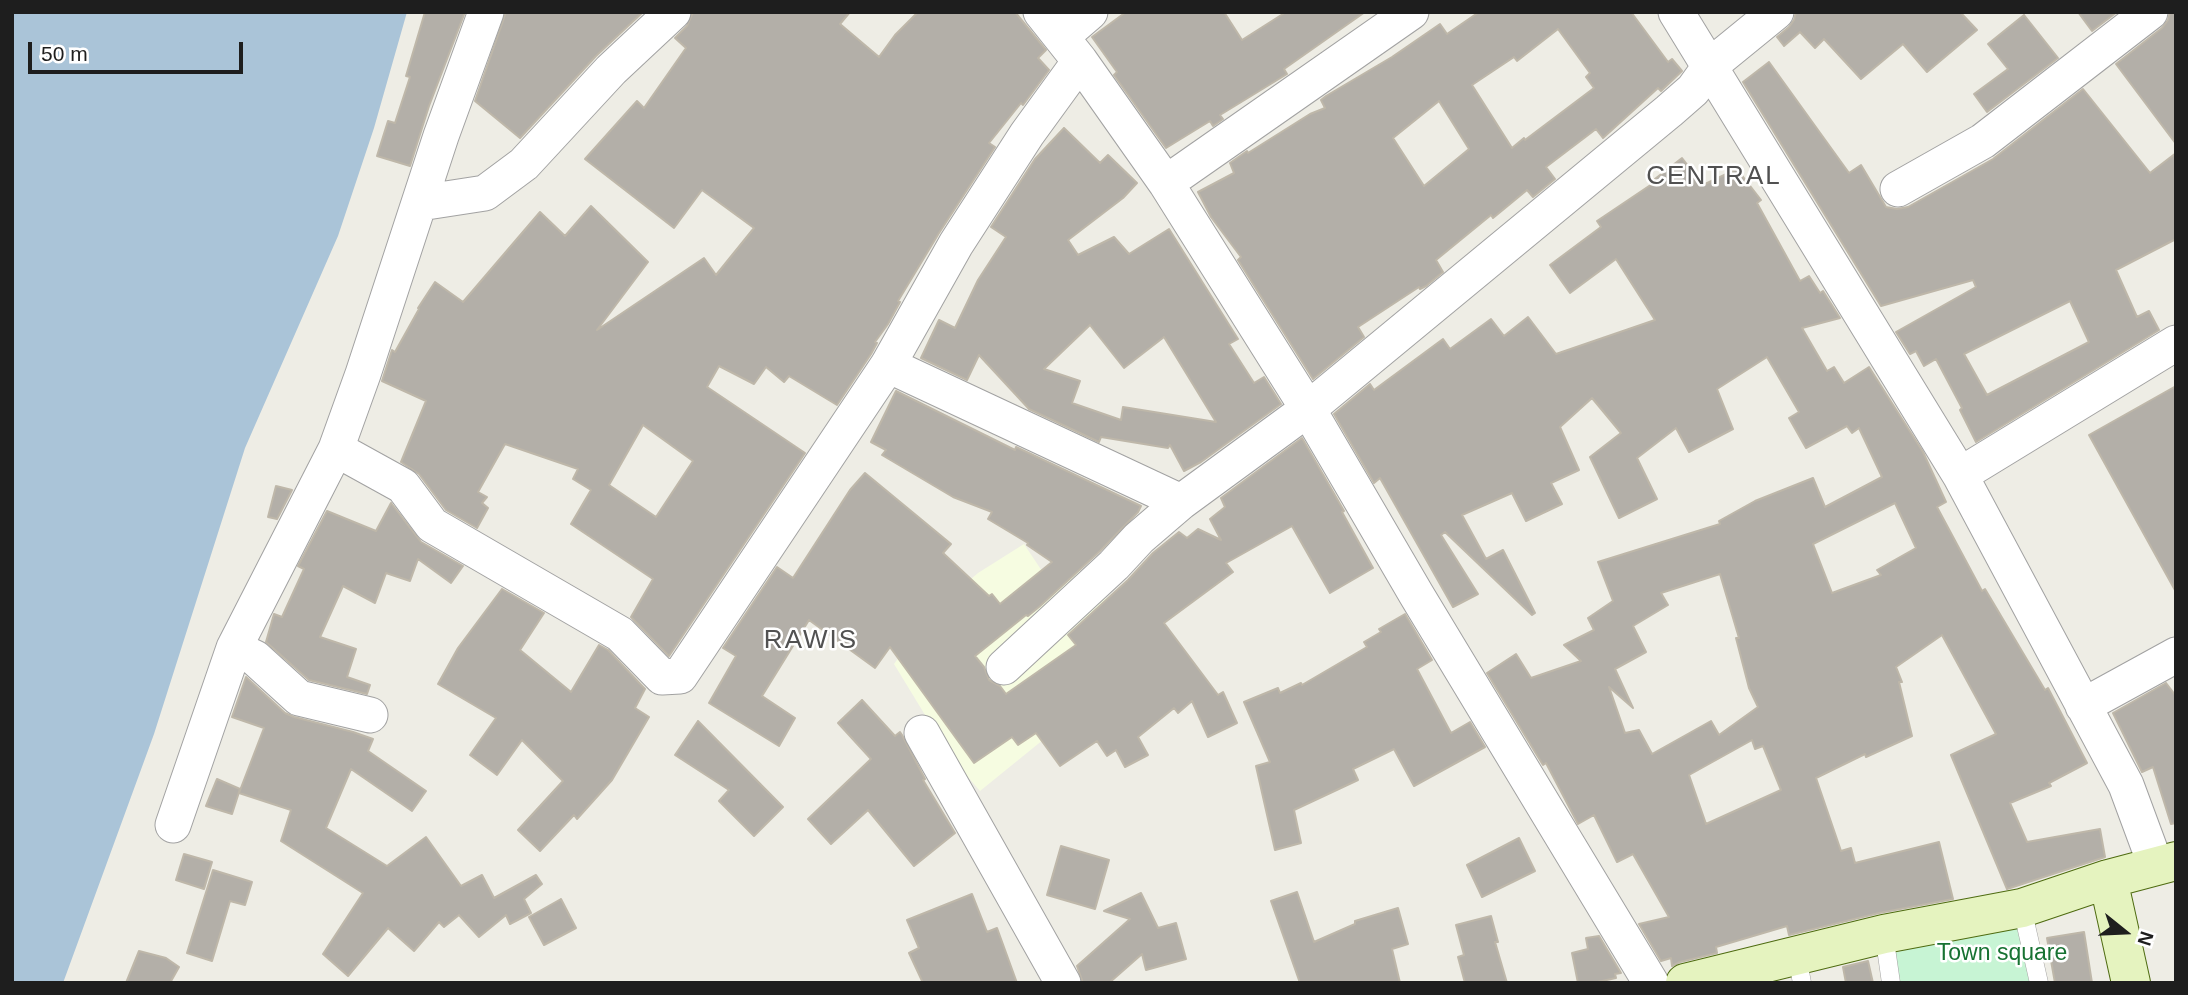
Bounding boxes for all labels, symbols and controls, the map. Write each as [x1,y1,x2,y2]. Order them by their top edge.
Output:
scale bar [32,28,247,72]
text: 50 m [41,42,88,65]
district label: CENTRAL [1647,161,1781,193]
district label: RAWIS [764,625,858,657]
north arrow [2090,897,2160,967]
text: N [2133,929,2158,948]
park label: Town square [1937,940,2067,968]

